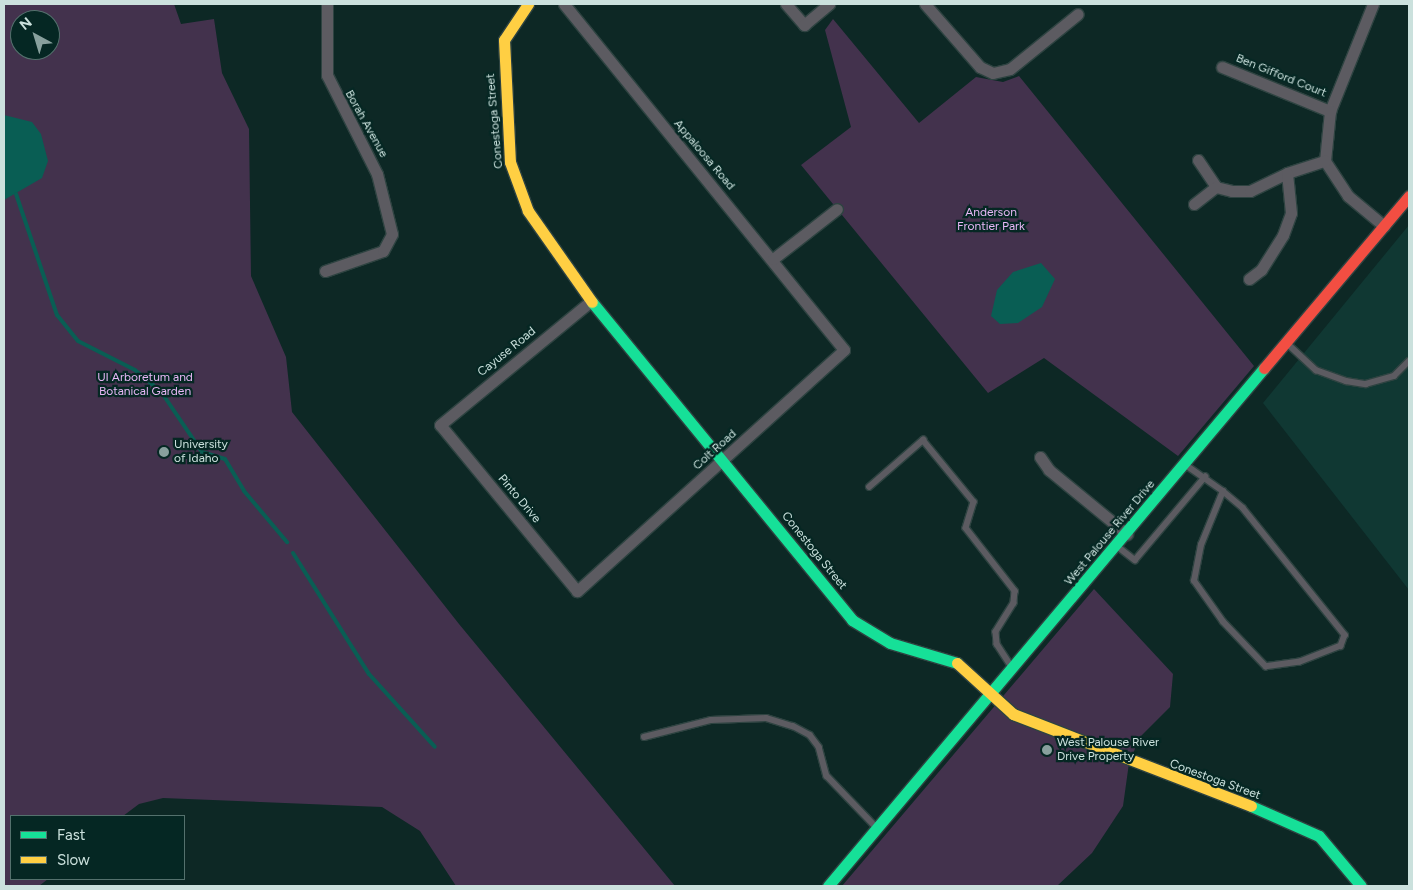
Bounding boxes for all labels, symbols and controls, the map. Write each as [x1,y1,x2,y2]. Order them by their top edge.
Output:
north arrow [10,10,60,60]
text: N [16,14,35,34]
street label: Ben Gifford Court [1234,51,1328,101]
street label: Conestoga Street [484,73,506,169]
street label: Borah Avenue [342,88,390,160]
street label: Appaloosa Road [670,117,738,193]
park label: Anderson Frontier Park [957,206,1025,234]
street label: Cayuse Road [475,324,539,380]
park label: UI Arboretum and Botanical Garden [97,371,193,399]
street label: Colt Road [690,427,740,473]
place label: University of Idaho [174,438,228,466]
marker: University of Idaho [158,446,170,458]
street label: Pinto Drive [495,472,543,526]
street label: West Palouse River Drive [1062,478,1158,588]
street label: Conestoga Street [778,509,850,593]
place label: West Palouse River Drive Property [1057,736,1159,764]
marker: West Palouse River Drive Property [1041,744,1053,756]
street label: Conestoga Street [1168,757,1262,803]
legend [10,815,185,880]
text: Fast [57,826,85,844]
text: Slow [57,851,90,869]

